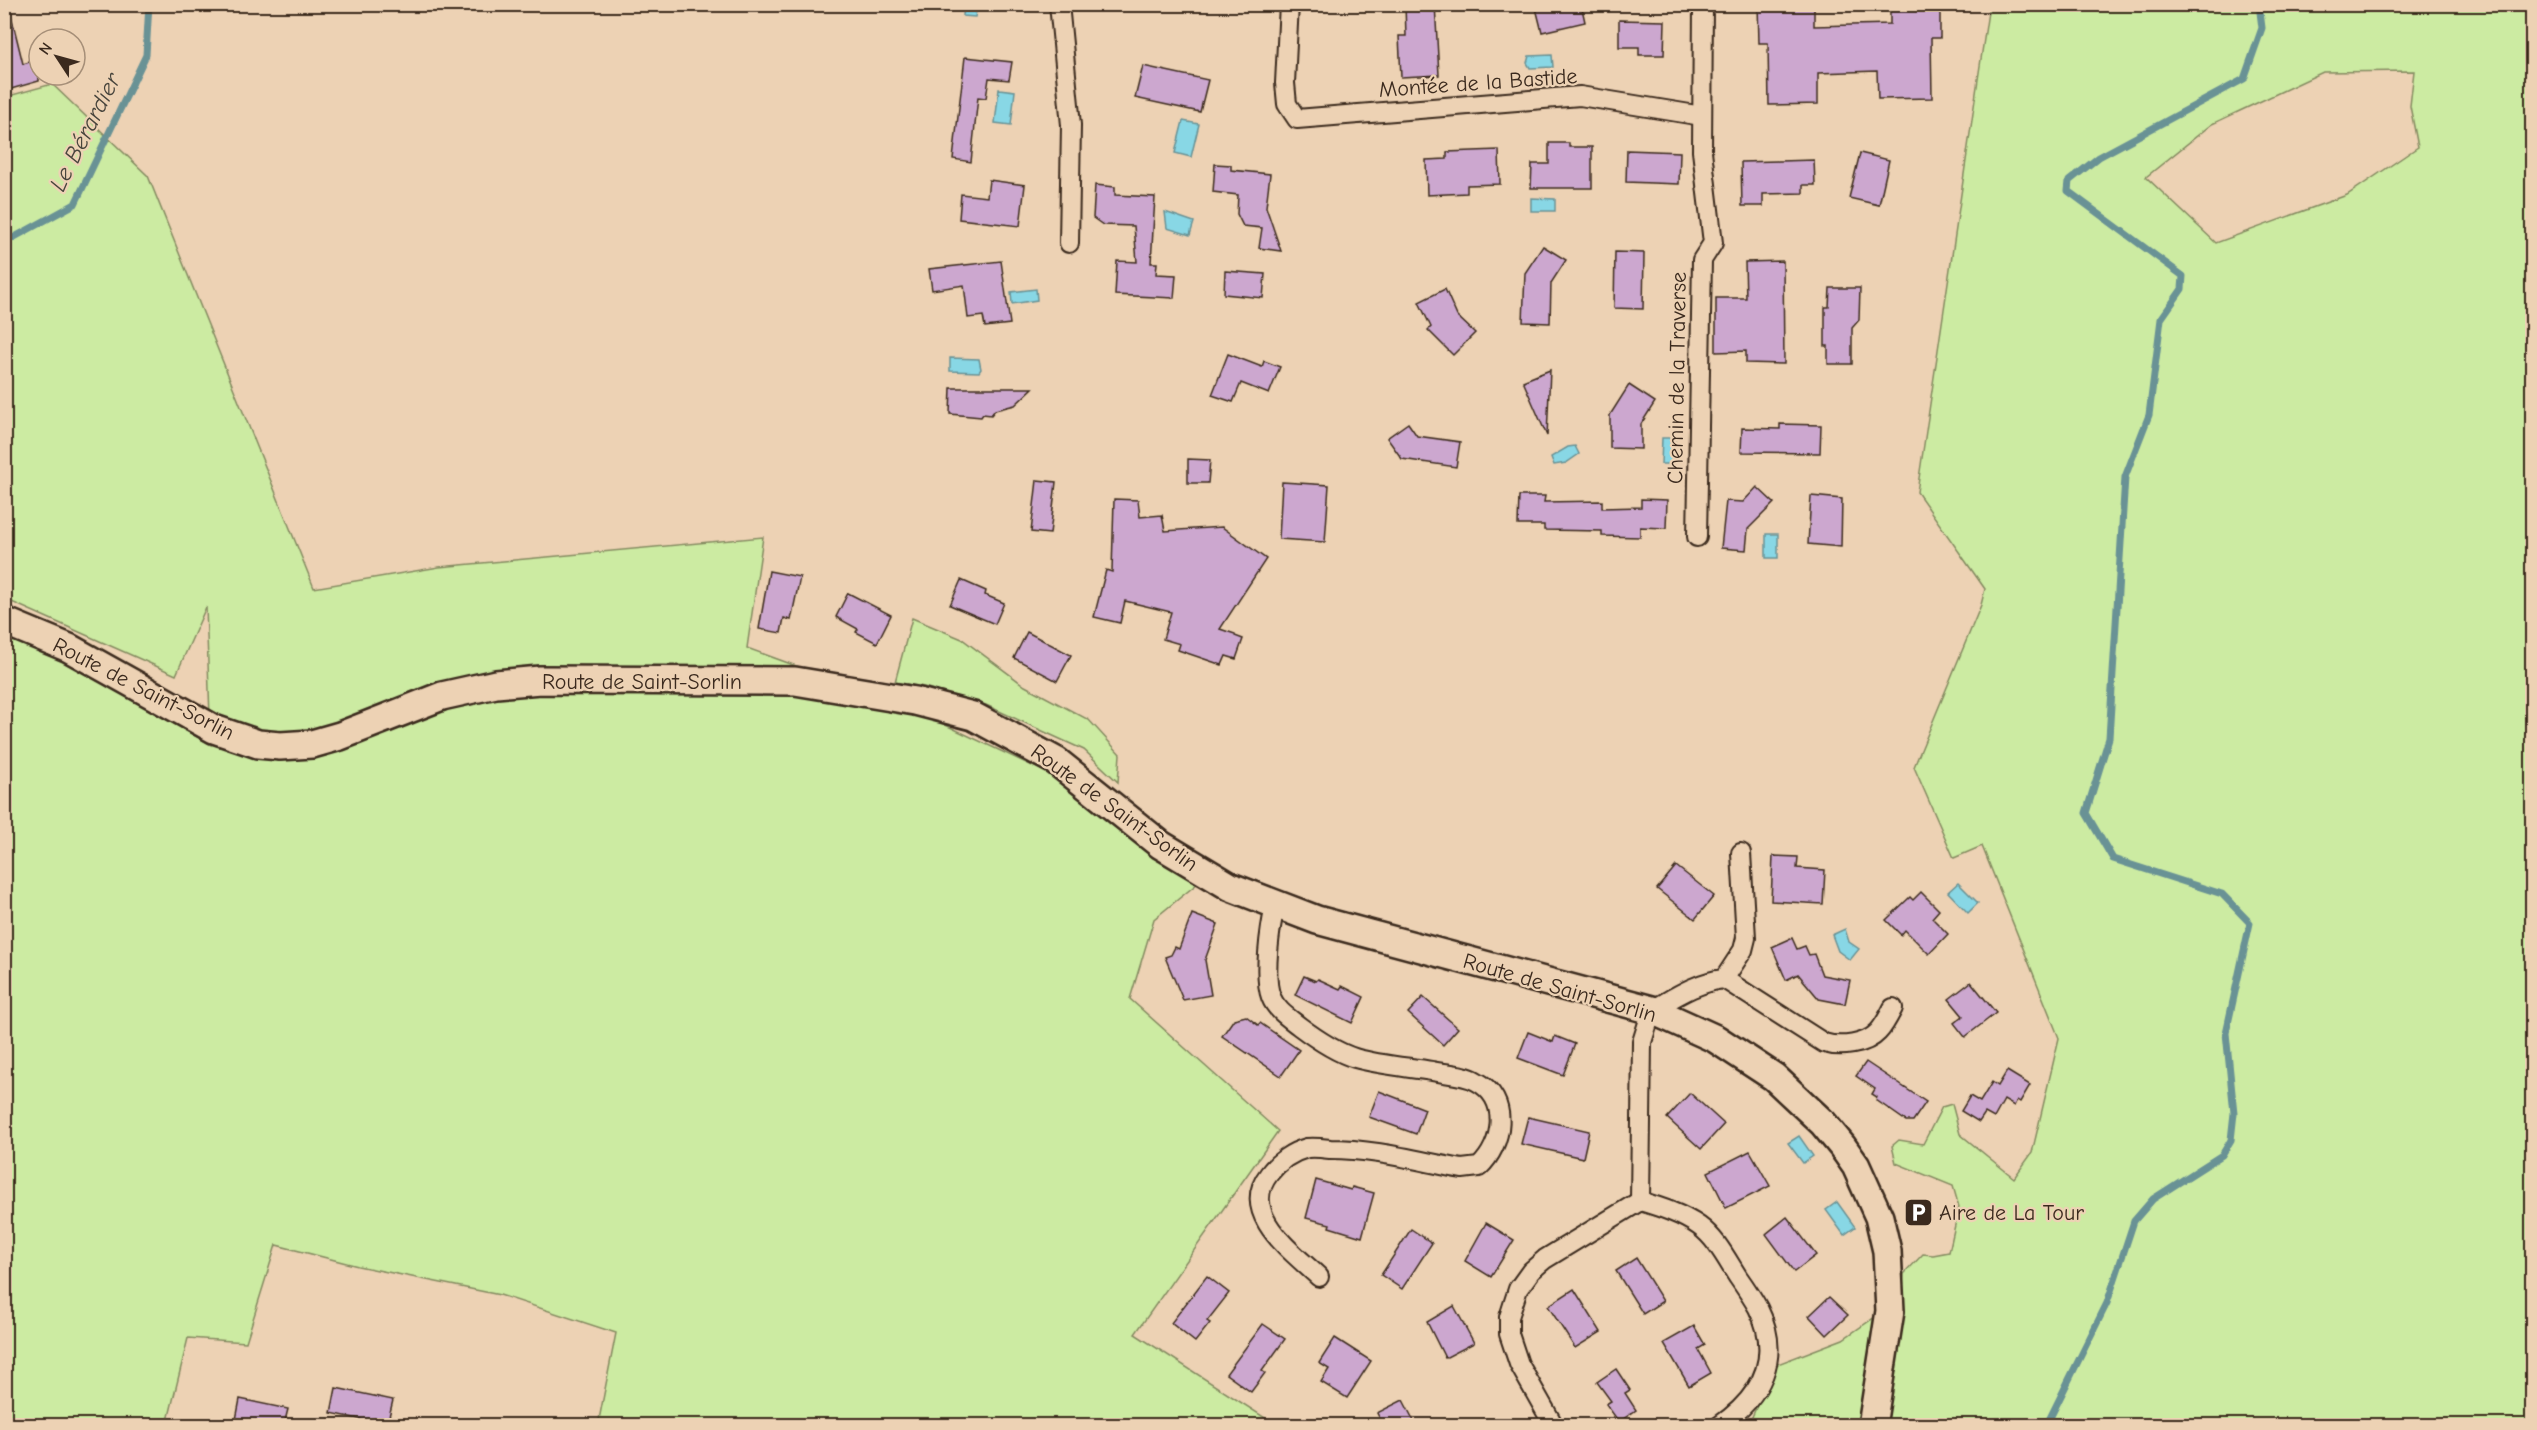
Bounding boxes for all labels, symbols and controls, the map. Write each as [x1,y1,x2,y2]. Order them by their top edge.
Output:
north arrow [27,27,87,87]
text: N [35,39,56,58]
street label: Montée de la Bastide [1378,63,1578,103]
water label: Le Bérardier [43,67,127,196]
street label: Chemin de la Traverse [1662,272,1692,484]
street label: Route de Saint-Sorlin [49,632,239,746]
street label: Route de Saint-Sorlin [542,669,742,695]
street label: Route de Saint-Sorlin [1026,738,1203,877]
street label: Route de Saint-Sorlin [1460,948,1659,1028]
parking icon: Aire de La Tour [1902,1196,1934,1228]
place label: Aire de La Tour [1939,1200,2084,1226]

